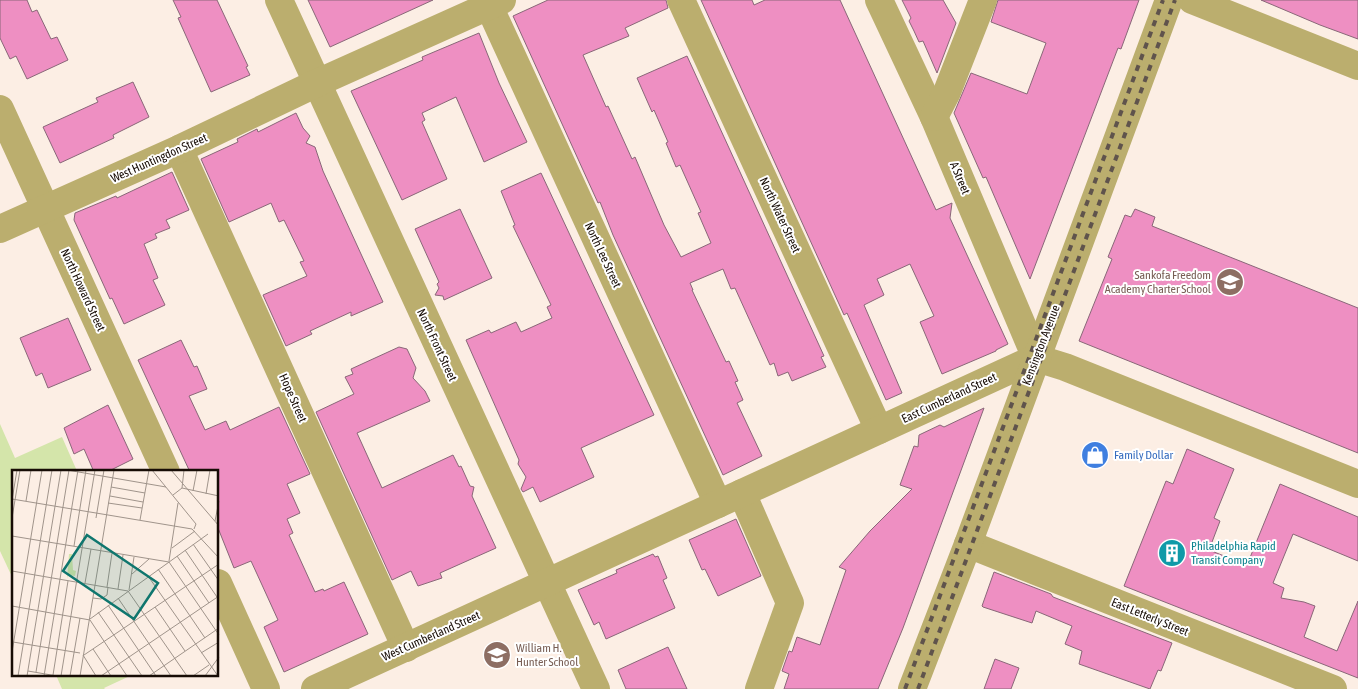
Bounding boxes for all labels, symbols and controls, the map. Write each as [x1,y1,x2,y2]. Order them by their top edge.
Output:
street label: West Huntingdon Street [109,130,210,186]
street label: A Street [947,160,973,197]
street label: North Water Street [756,175,804,255]
street label: North Lee Street [582,220,624,290]
street label: North Howard Street [58,247,108,334]
school or university icon: Sankofa Freedom Academy Charter School [1215,267,1245,297]
place label: Sankofa Freedom Academy Charter School [1105,268,1212,296]
street label: Kensington Avenue [1019,303,1063,387]
street label: North Front Street [414,307,460,384]
street label: East Cumberland Street [899,370,999,426]
street label: Hope Street [276,372,310,425]
shop icon: Family Dollar [1080,440,1110,470]
place label: Family Dollar [1114,448,1174,462]
inset map [12,470,219,676]
building icon: Philadelphia Rapid Transit Company [1157,538,1187,568]
place label: Philadelphia Rapid Transit Company [1191,539,1276,567]
street label: East Letterly Street [1109,595,1191,639]
street label: West Cumberland Street [380,608,483,664]
school or university icon: William H. Hunter School [482,640,512,670]
place label: William H. Hunter School [516,641,579,669]

